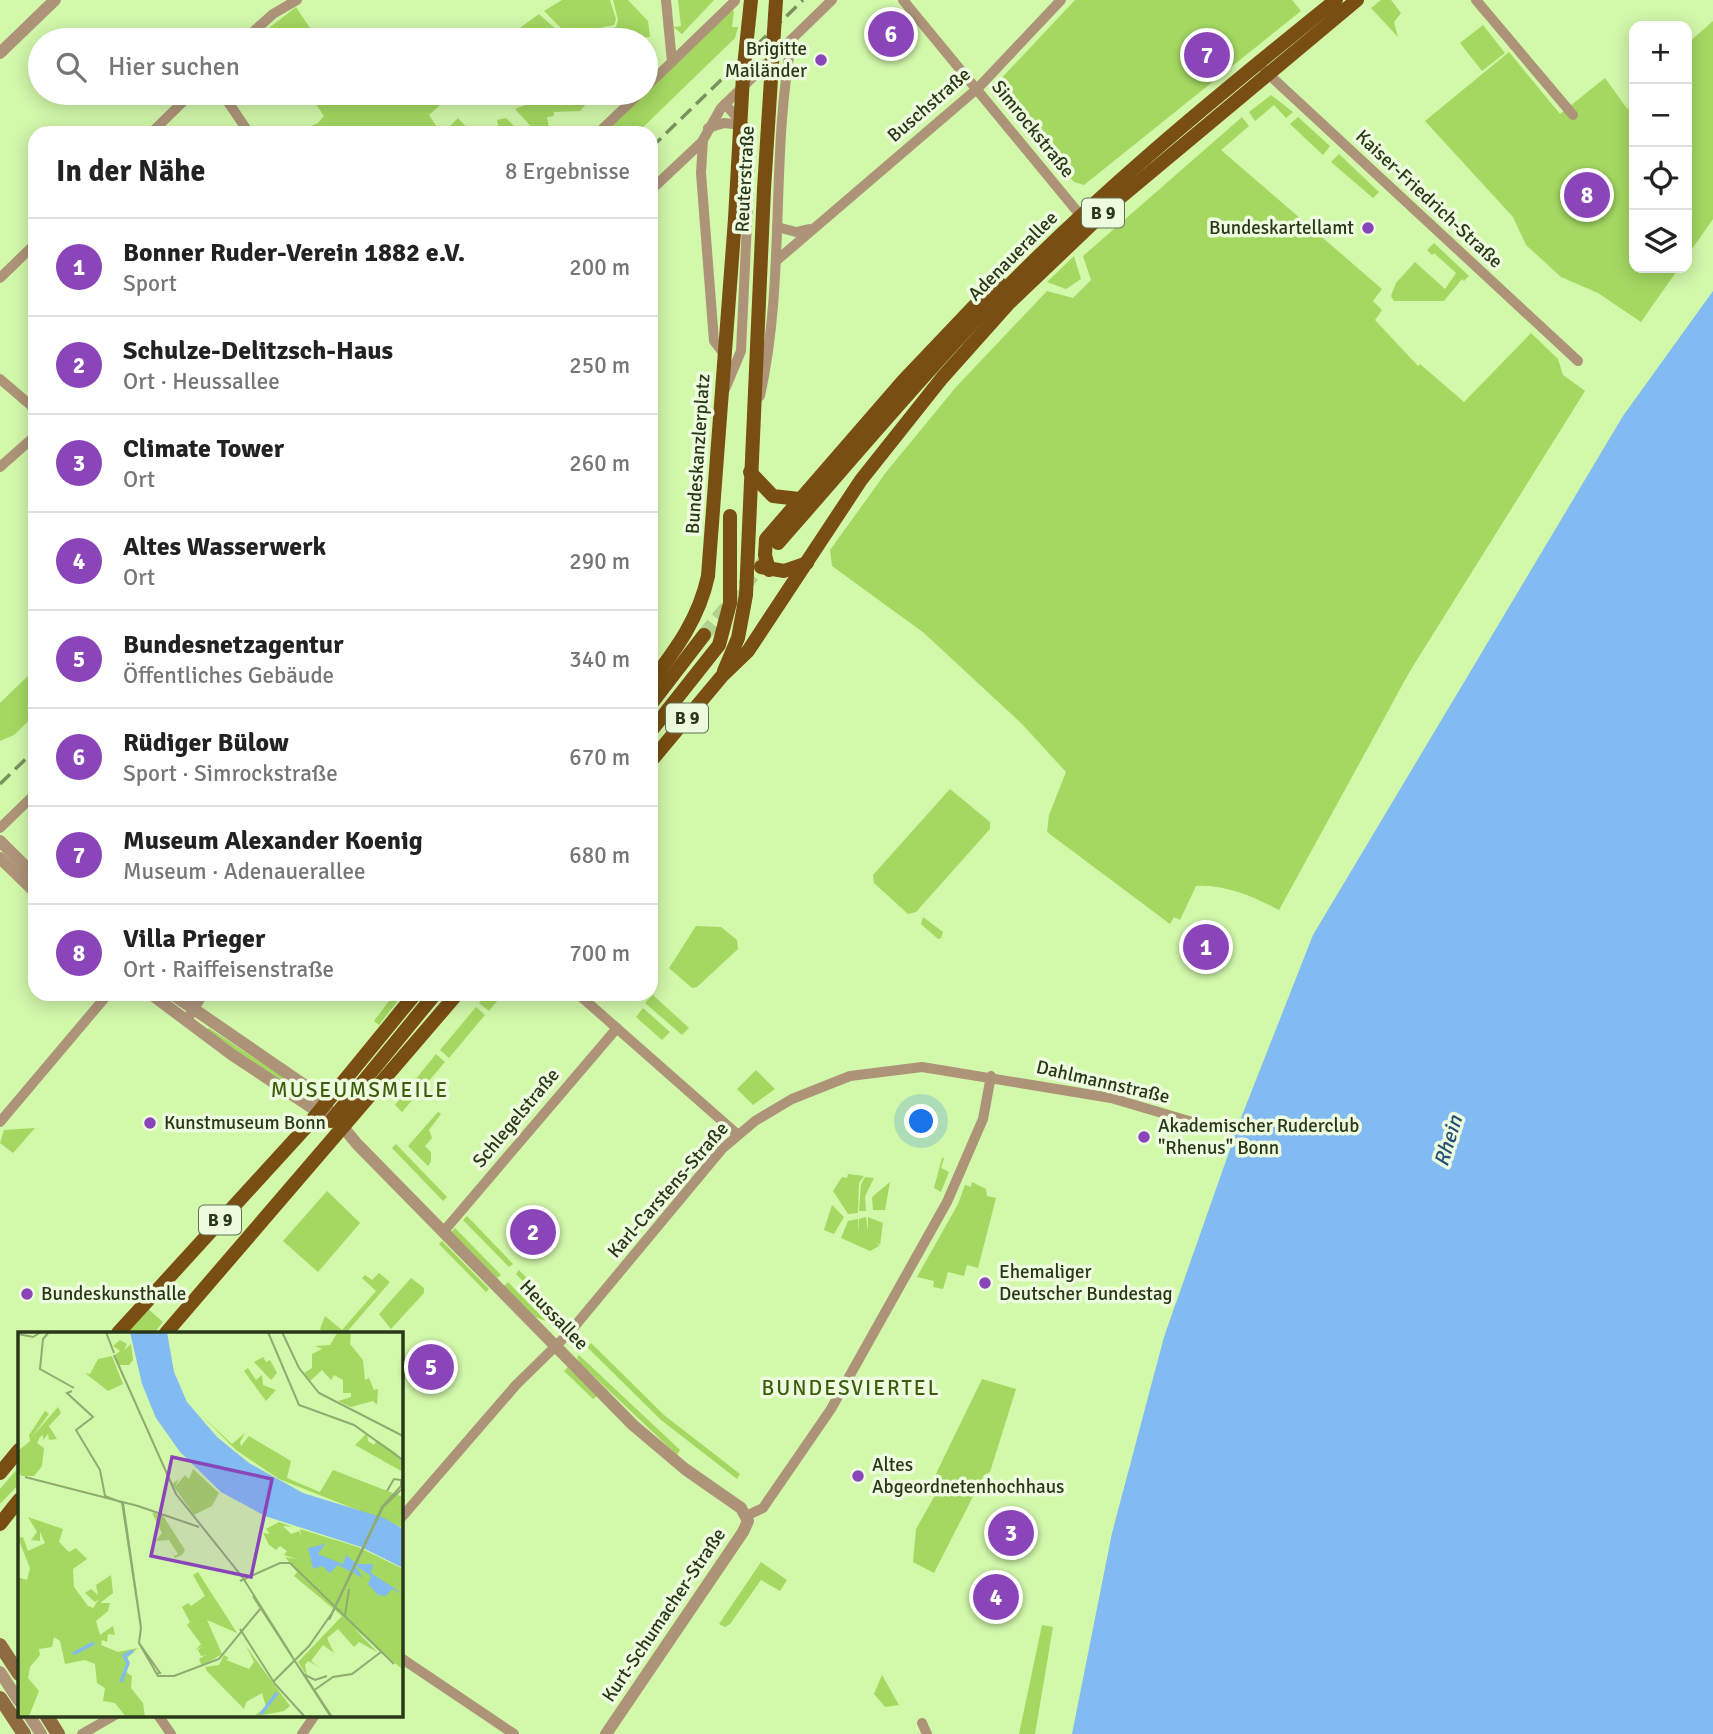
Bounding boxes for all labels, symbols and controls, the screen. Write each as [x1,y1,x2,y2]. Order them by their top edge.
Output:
pin: 6 [868,8,914,60]
map controls [1629,21,1692,273]
button: + [1629,21,1692,84]
search box [28,28,658,105]
pin: 7 [1184,29,1230,81]
place label: Brigitte Mailänder [725,37,807,83]
icon: search [52,48,90,86]
text: Hier suchen [108,51,240,83]
marker: Brigitte Mailänder [813,52,829,68]
street label: Buschstraße [882,62,976,148]
street label: Simrockstraße [986,75,1080,183]
button: − [1629,84,1692,147]
street label: Reuterstraße [730,125,760,233]
street label: Kaiser-Friedrich-Straße [1350,125,1508,273]
button: locate [1629,147,1692,210]
text: In der Nähe [56,153,205,190]
text: 8 Ergebnisse [505,157,630,186]
pin: 8 [1564,169,1610,221]
road number: B 9 [1082,198,1124,228]
street label: Adenauerallee [963,206,1063,306]
button: layers [1629,210,1692,273]
place label: Bundeskartellamt [1209,216,1354,240]
marker: Bundeskartellamt [1360,220,1376,236]
text: Bonner Ruder-Verein 1882 e.V. [123,237,465,269]
text: 1 [73,253,85,282]
text: 200 m [569,253,630,282]
text: Sport [123,269,177,298]
text: Schulze-Delitzsch-Haus [123,335,393,367]
text: 2 [73,351,85,380]
text: 250 m [569,351,630,380]
text: Ort · Heussallee [123,367,280,396]
street label: Bundeskanzlerplatz [680,373,716,535]
text: Climate Tower [123,433,284,465]
text: 3 [73,449,85,478]
text: 260 m [569,449,630,478]
text: Ort [123,465,155,494]
text: Altes Wasserwerk [123,531,326,563]
text: 4 [73,547,85,576]
text: 290 m [569,547,630,576]
text: Ort [123,563,155,592]
text: Bundesnetzagentur [123,629,343,661]
text: 5 [73,645,85,674]
text: 340 m [569,645,630,674]
text: Öffentliches Gebäude [123,661,334,690]
road number: B 9 [666,704,708,732]
text: Rüdiger Bülow [123,727,289,759]
text: 6 [73,743,85,772]
text: 670 m [569,743,630,772]
text: Sport · Simrockstraße [123,759,338,788]
text: Museum Alexander Koenig [123,825,423,857]
text: 7 [73,841,85,870]
text: 680 m [569,841,630,870]
text: Museum · Adenauerallee [123,857,366,886]
pin: 1 [1183,921,1229,973]
text: Villa Prieger [123,923,265,955]
text: 8 [73,939,85,968]
text: 700 m [569,939,630,968]
text: Ort · Raiffeisenstraße [123,955,334,984]
street label: Dahlmannstraße [1034,1055,1172,1109]
street label: Schlegelstraße [467,1063,565,1173]
district label: MUSEUMSMEILE [271,1077,449,1103]
your location [904,1104,938,1138]
place label: Kunstmuseum Bonn [164,1111,326,1135]
water label: Rhein [1428,1112,1468,1170]
place label: Akademischer Ruderclub "Rhenus" Bonn [1158,1114,1359,1160]
marker: Kunstmuseum Bonn [142,1115,158,1131]
street label: Karl-Carstens-Straße [602,1117,734,1263]
marker: Akademischer Ruderclub "Rhenus" Bonn [1136,1129,1152,1145]
road number: B 9 [199,1205,241,1234]
pin: 2 [510,1206,556,1258]
place label: Ehemaliger Deutscher Bundestag [999,1260,1173,1306]
street label: Heussallee [515,1275,593,1355]
marker: Ehemaliger Deutscher Bundestag [977,1275,993,1291]
place label: Bundeskunsthalle [41,1282,186,1306]
marker: Bundeskunsthalle [19,1286,35,1302]
inset map [18,1332,402,1716]
pin: 5 [408,1341,454,1393]
district label: BUNDESVIERTEL [762,1375,940,1401]
place label: Altes Abgeordnetenhochhaus [872,1453,1064,1499]
marker: Altes Abgeordnetenhochhaus [850,1468,866,1484]
pin: 3 [988,1507,1034,1559]
street label: Kurt-Schumacher-Straße [597,1523,731,1707]
pin: 4 [973,1571,1019,1623]

